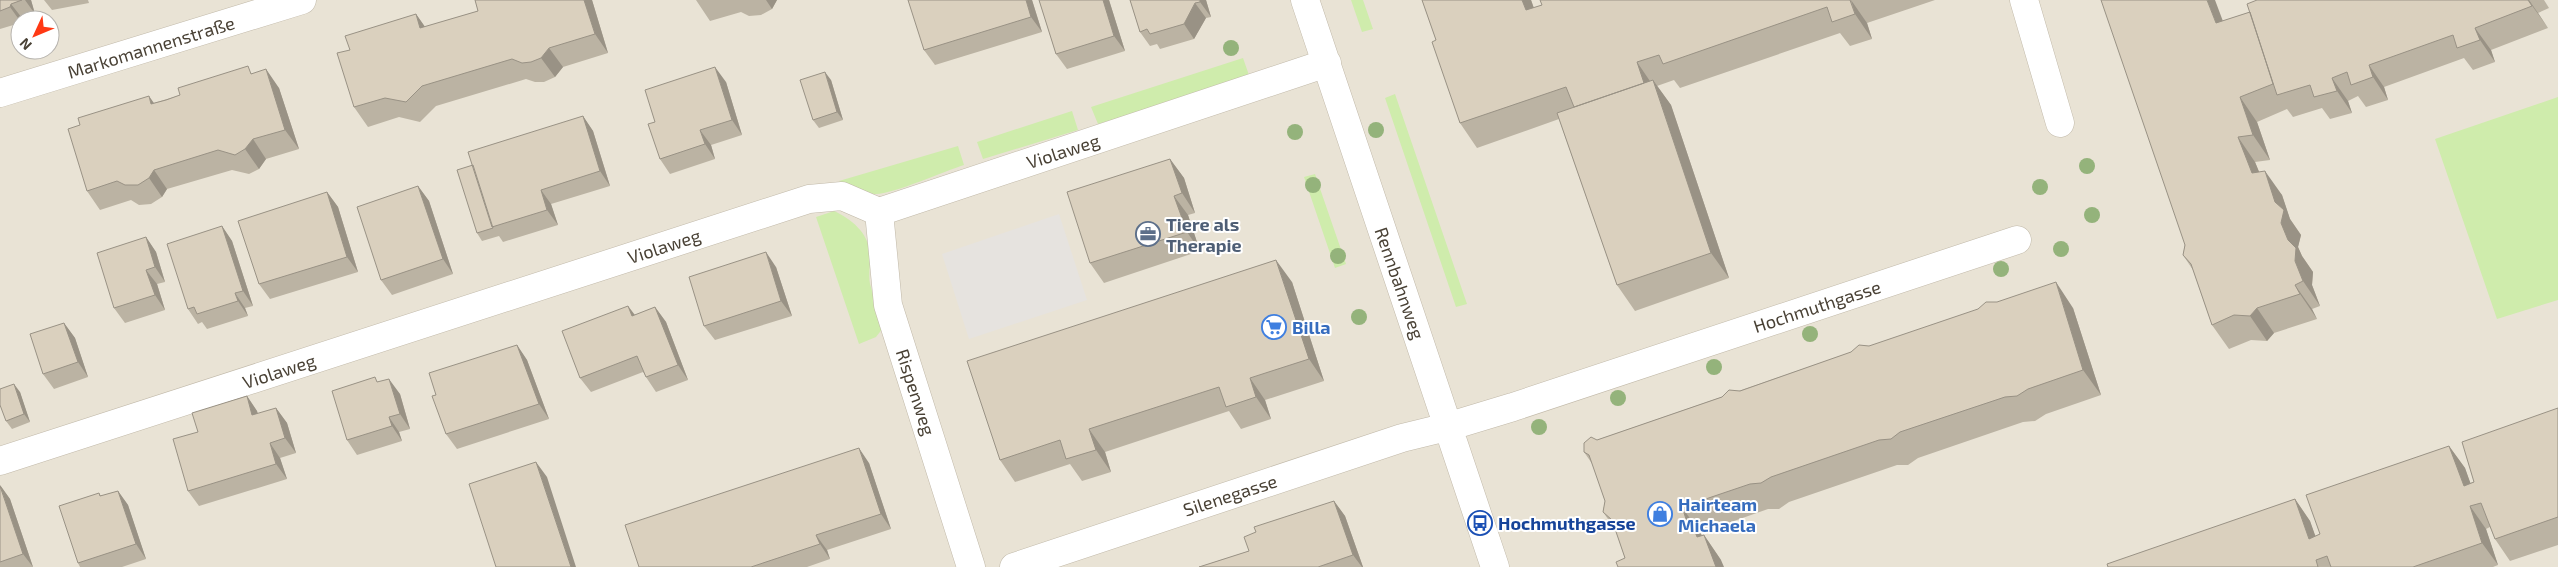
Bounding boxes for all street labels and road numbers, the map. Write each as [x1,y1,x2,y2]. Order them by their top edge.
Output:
street label: Markomannenstraße [65,11,237,83]
street label: Violaweg [1024,129,1102,173]
street label: Violaweg [625,224,703,268]
street label: Rennbahnweg [1371,224,1429,342]
street label: Hochmuthgasse [1751,275,1883,337]
street label: Rispenweg [892,346,940,438]
street label: Violaweg [240,349,318,393]
street label: Silenegasse [1180,469,1280,521]

